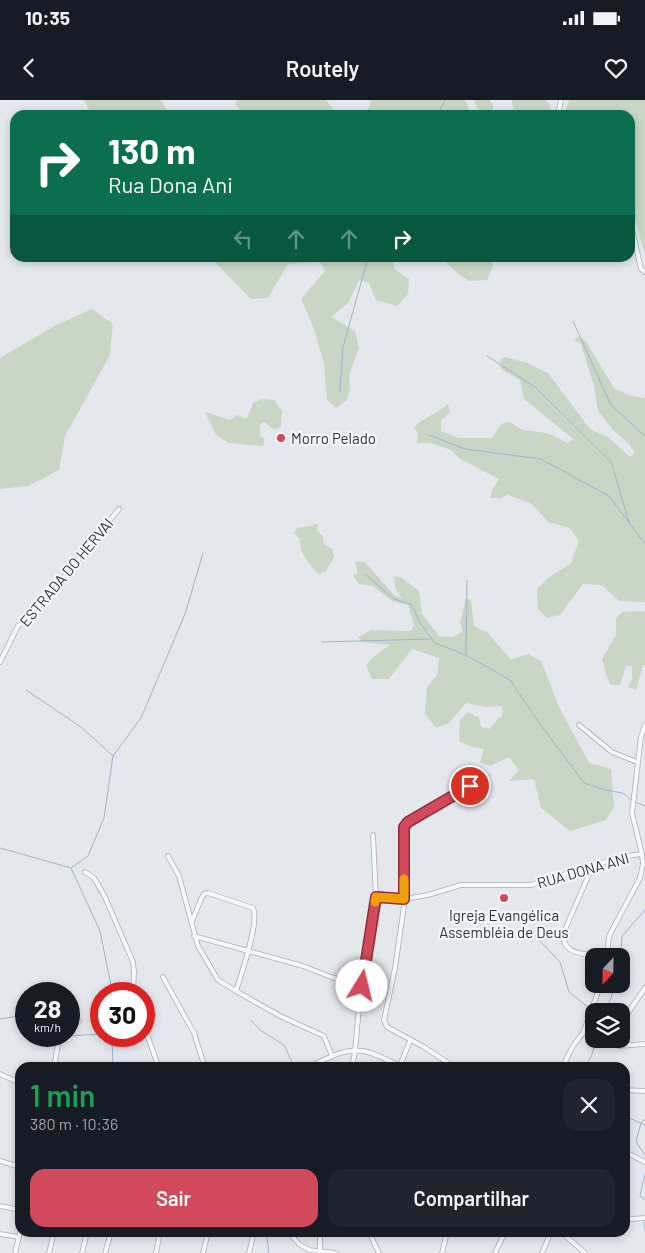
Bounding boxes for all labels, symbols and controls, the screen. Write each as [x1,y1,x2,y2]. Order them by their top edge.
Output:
text: 10:35 [25,6,70,29]
icon: back [15,54,43,82]
icon: heart [602,54,630,82]
text: Routely [286,55,359,81]
text: 130 m [108,129,195,171]
icon: right [25,130,90,195]
text: Rua Dona Ani [108,171,233,197]
icon: left [229,225,257,253]
icon: ahead [282,225,310,253]
icon: ahead [335,225,363,253]
icon: right [388,225,416,253]
place label: Morro Pelado [291,429,376,447]
marker: Morro Pelado [275,432,287,444]
street label: ESTRADA DO HERVAI [15,514,117,630]
pin [449,765,491,807]
icon: arrive [456,772,484,800]
street label: RUA DONA ANI [535,848,631,892]
marker: Igreja Evangélica Assembléia de Deus [498,892,510,904]
place label: Igreja Evangélica Assembléia de Deus [439,906,569,941]
north arrow [585,948,630,992]
map controls [585,948,630,1048]
position arrow [335,959,387,1011]
speed limit sign: 30 [90,982,155,1047]
text: 28 [34,993,61,1023]
button: layers [585,1003,630,1048]
text: km/h [34,1020,61,1034]
text: 1 min [30,1077,95,1113]
button: close [563,1079,615,1131]
text: 380 m · 10:36 [30,1114,118,1133]
button: Sair [30,1169,318,1227]
button: Compartilhar [328,1169,615,1227]

